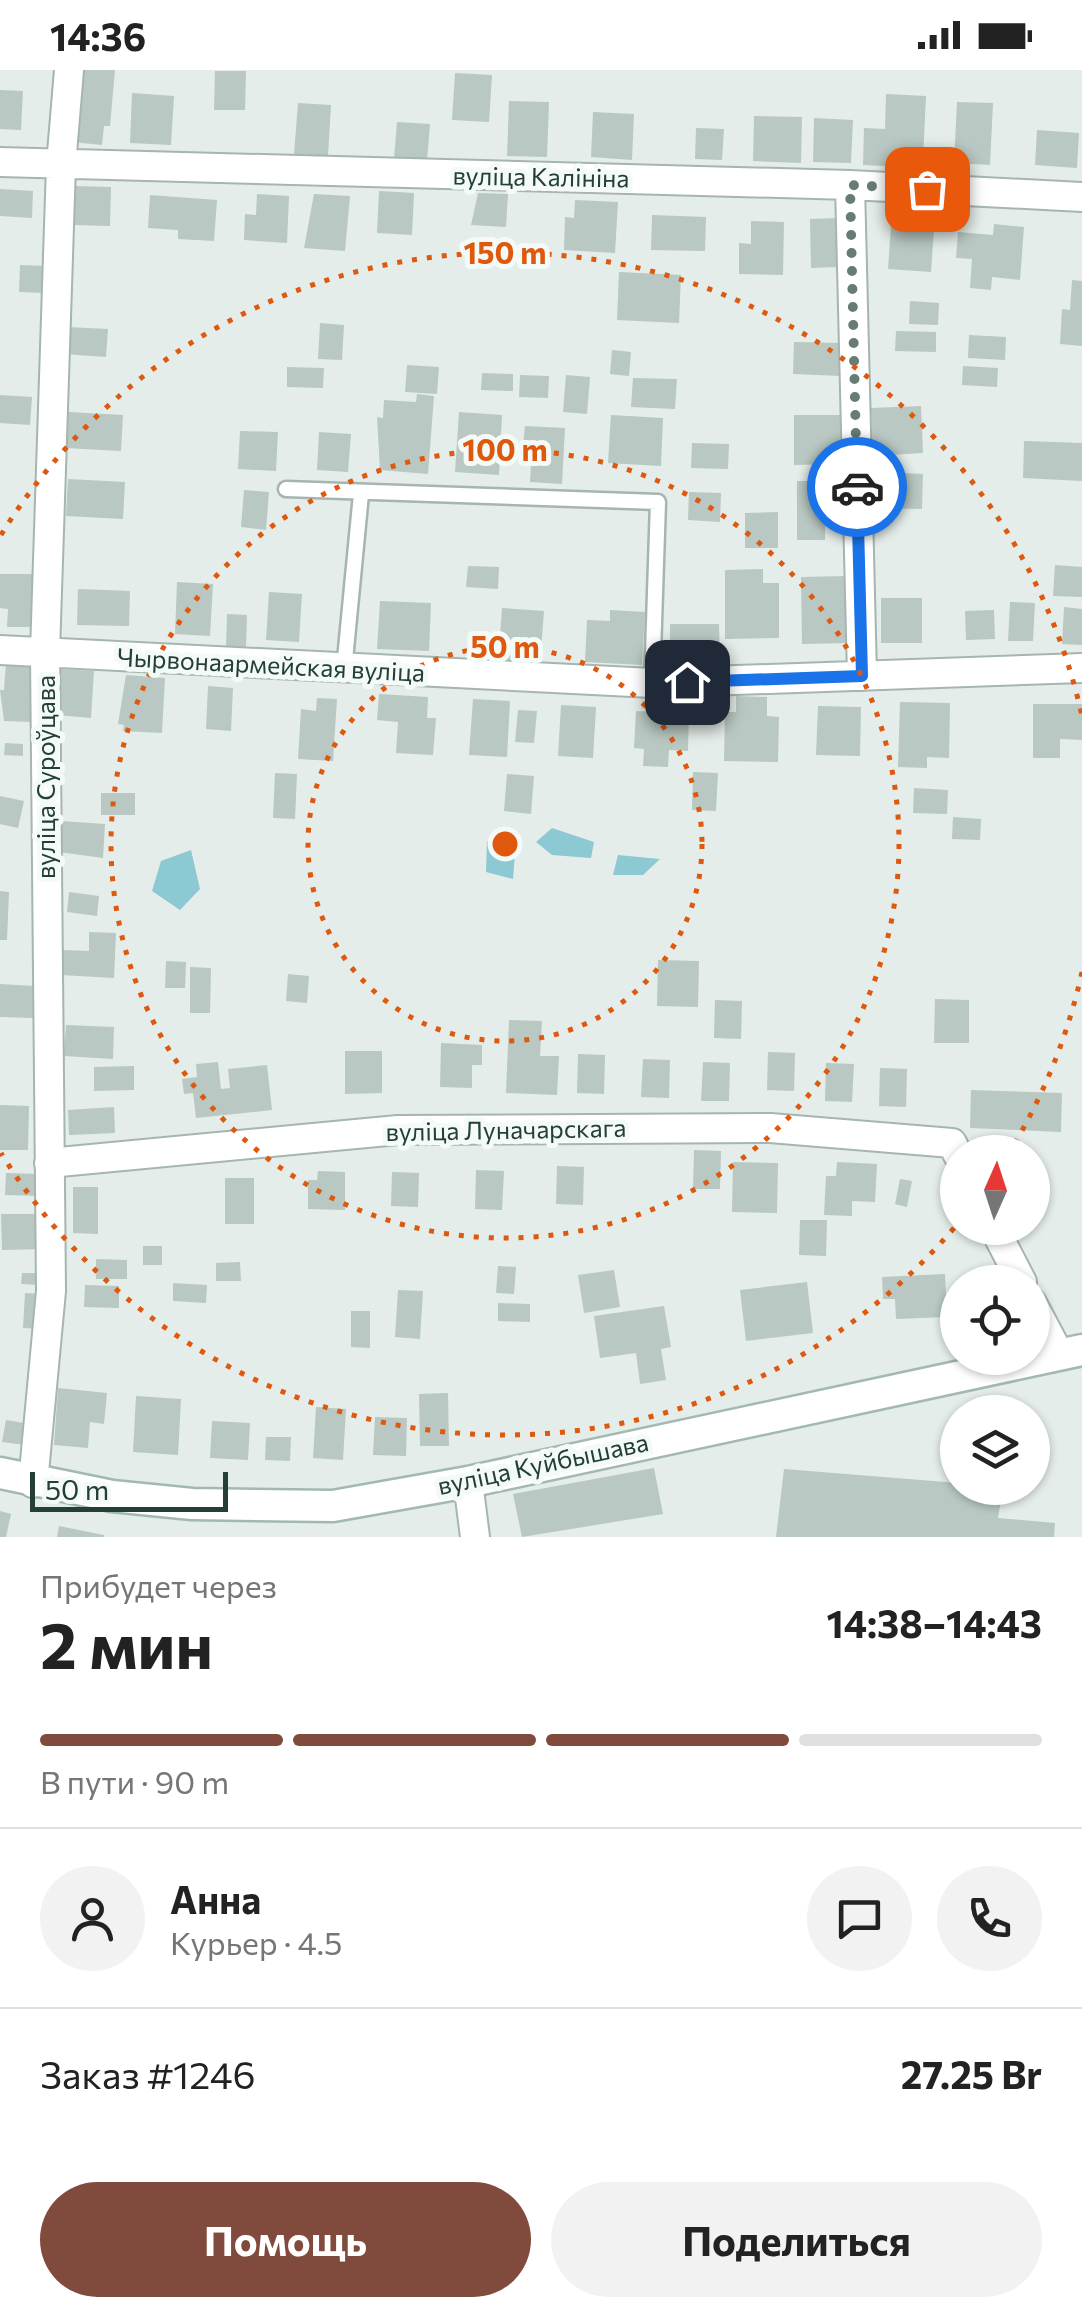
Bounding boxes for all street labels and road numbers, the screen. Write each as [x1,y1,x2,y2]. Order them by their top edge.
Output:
street label: вуліца Калініна [452,159,630,193]
street label: Чырвонаармейская вуліца [116,641,426,687]
street label: вуліца Суроўцава [30,675,60,879]
street label: вуліца Луначарскага [385,1112,627,1146]
street label: вуліца Куйбышава [435,1426,651,1500]

